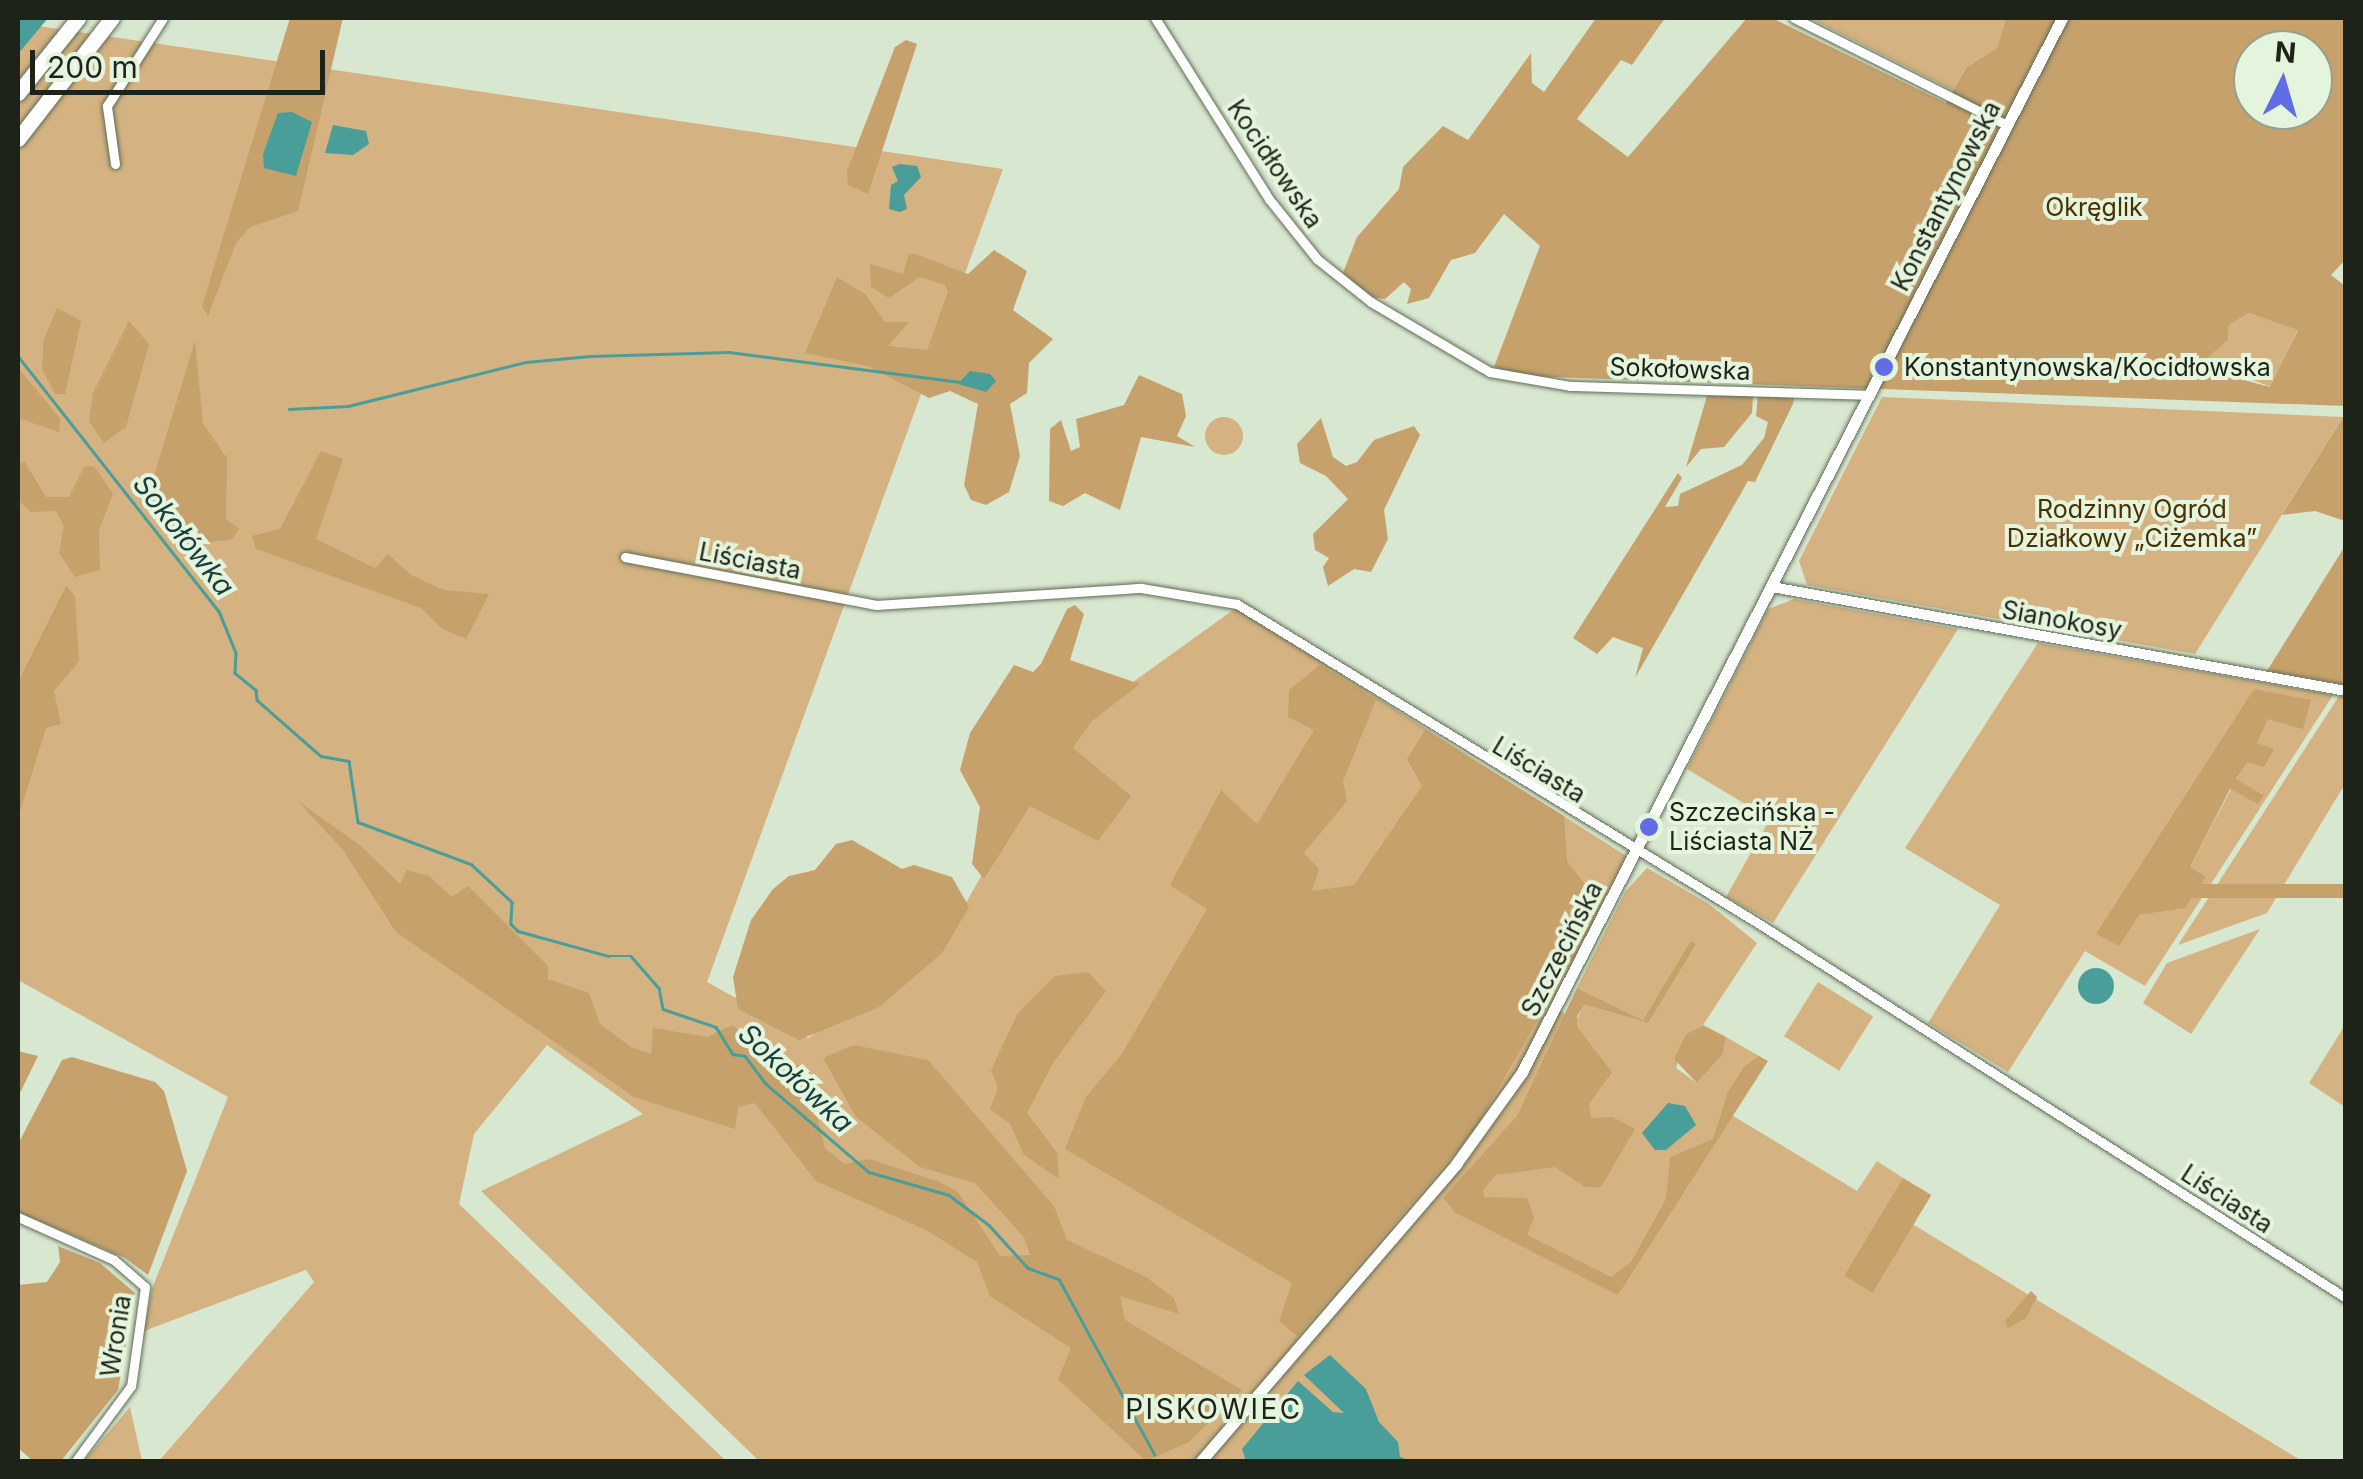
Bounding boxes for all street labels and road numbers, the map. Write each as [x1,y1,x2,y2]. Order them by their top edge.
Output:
street label: Kocidłowska [1221,94,1329,234]
street label: Konstantynowska [1885,96,2007,296]
street label: Sokołowska [1609,352,1751,386]
street label: Liściasta [696,536,804,586]
street label: Sianokosy [2000,595,2124,645]
street label: Liściasta [1487,731,1591,809]
street label: Szczecińska [1515,876,1609,1022]
street label: Liściasta [2176,1158,2278,1240]
street label: Wronia [95,1293,137,1379]

